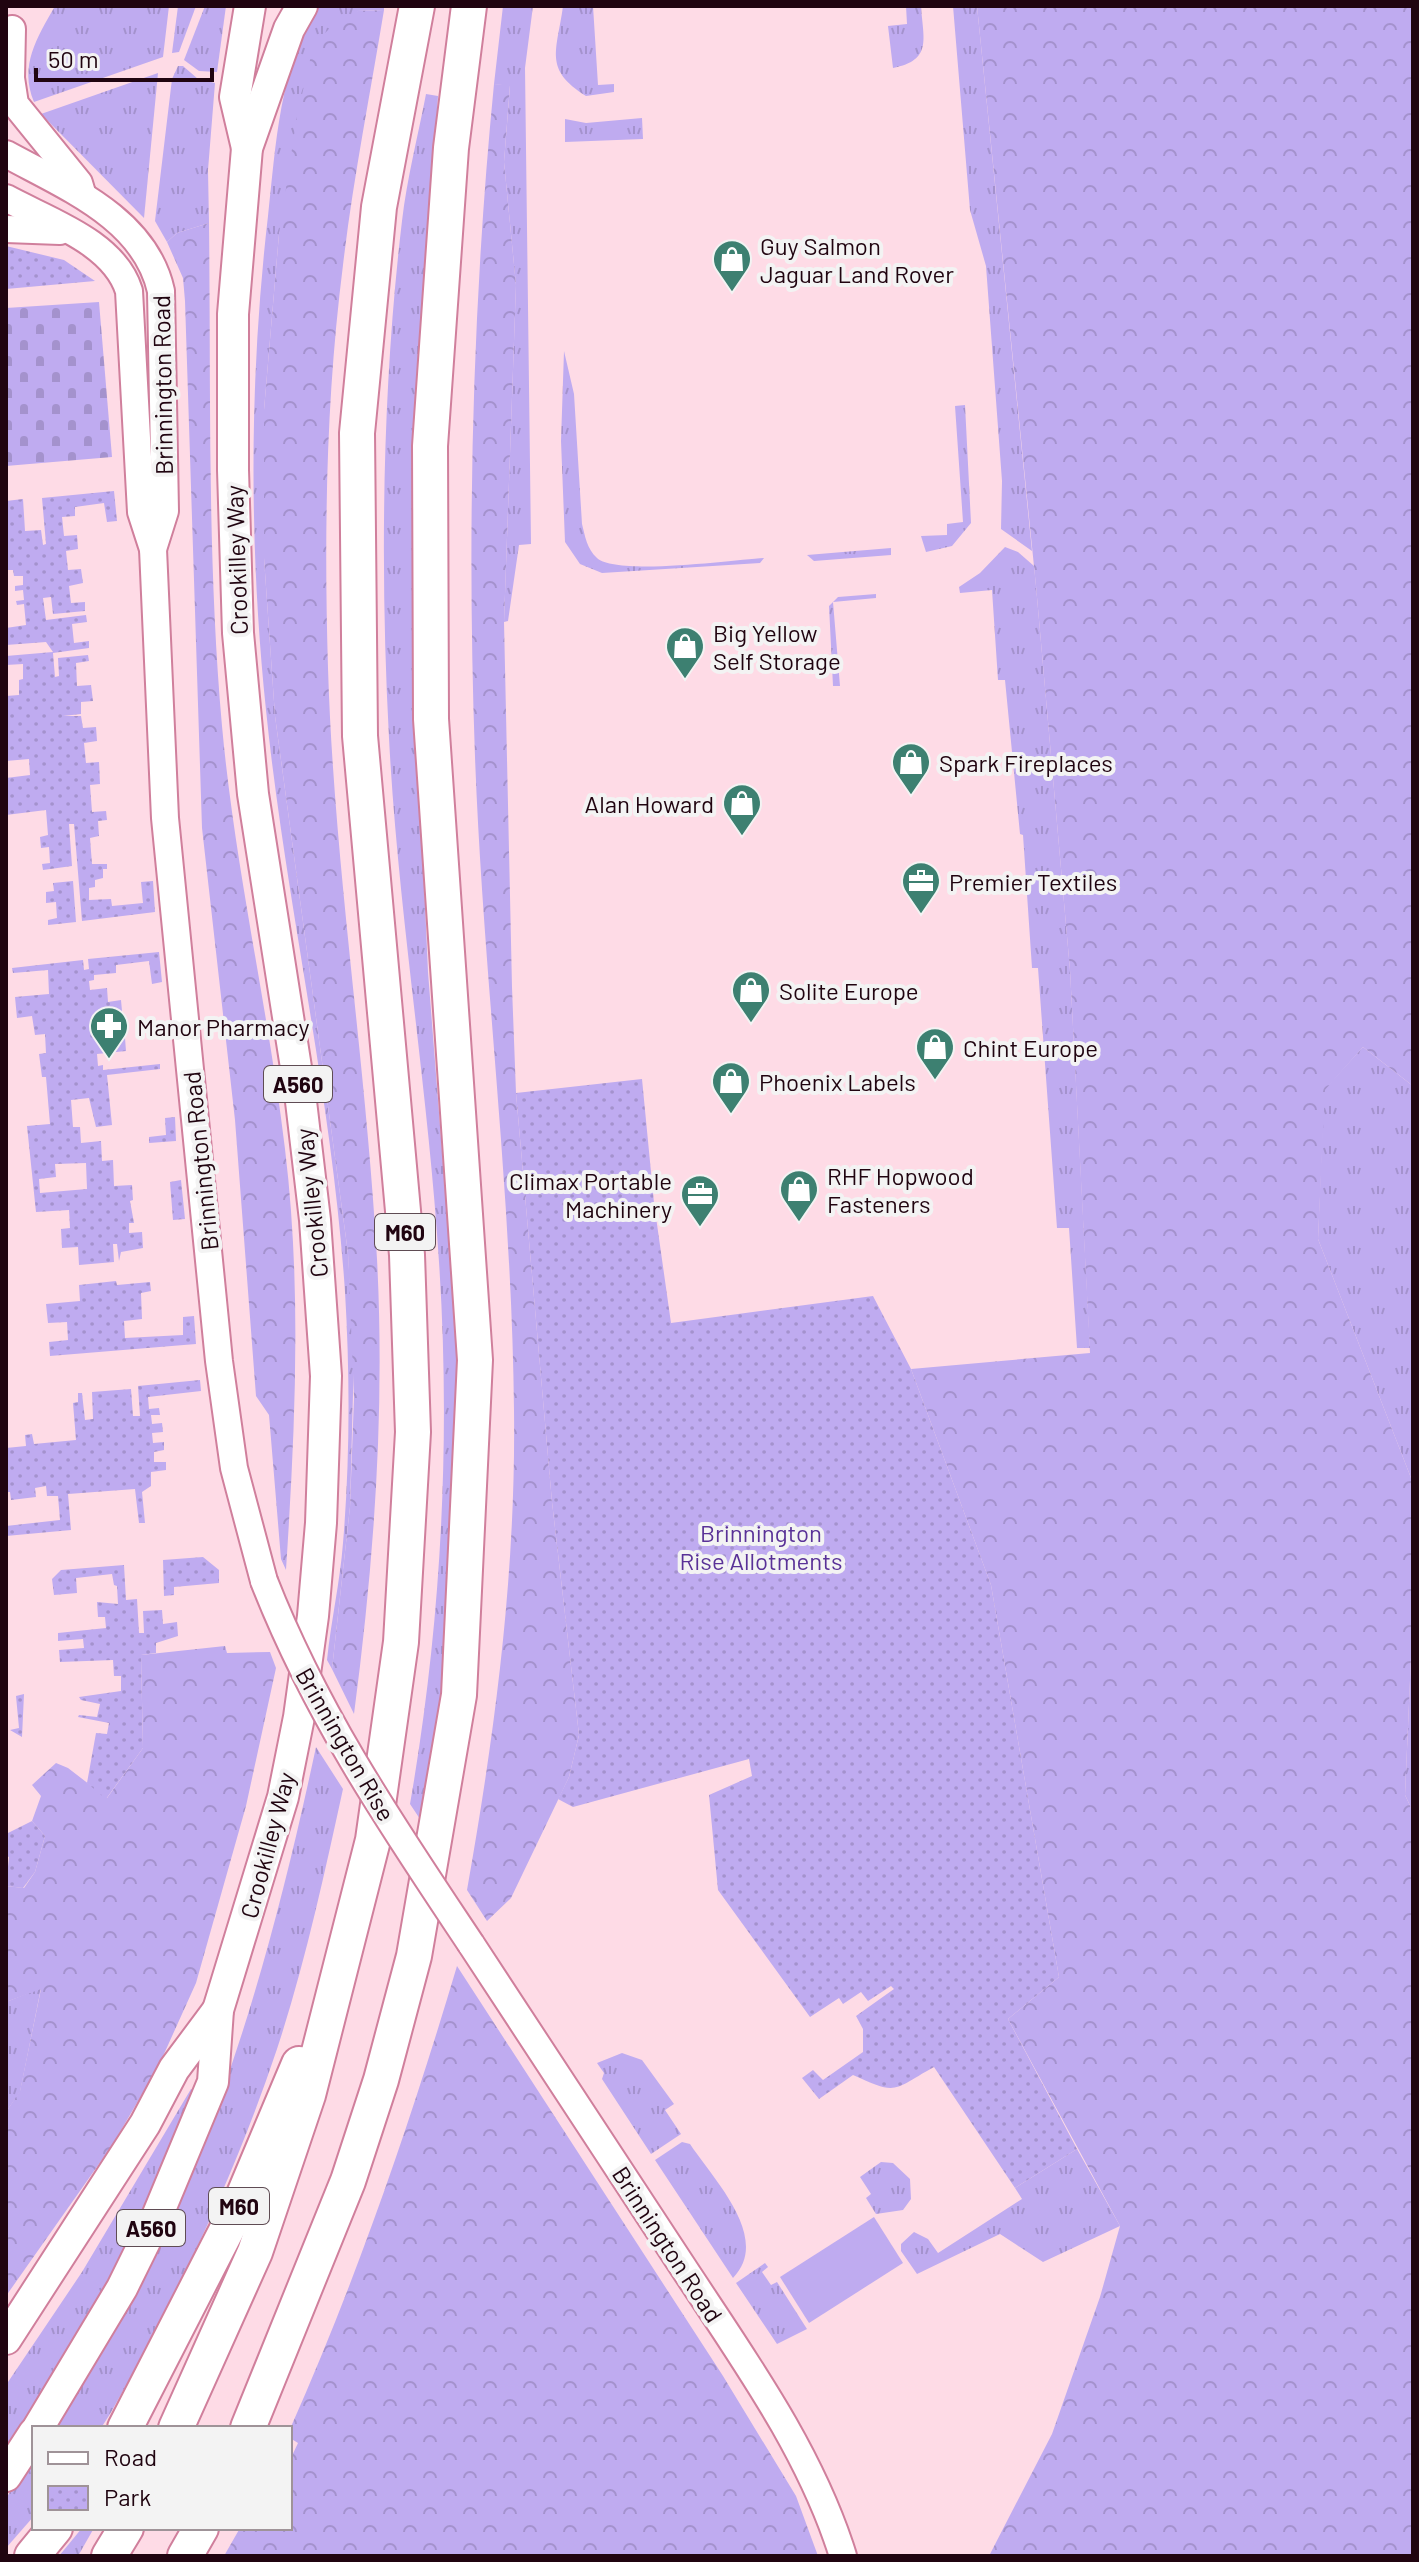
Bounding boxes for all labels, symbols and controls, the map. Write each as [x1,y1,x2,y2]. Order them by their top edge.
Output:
scale bar [36,32,212,82]
text: 50 m [48,44,99,73]
place label: Guy Salmon Jaguar Land Rover [760,231,954,288]
shop icon: Guy Salmon Jaguar Land Rover [711,238,753,293]
street label: Brinnington Road [146,295,178,475]
street label: Crookilley Way [219,485,253,635]
place label: Big Yellow Self Storage [713,618,841,675]
shop icon: Big Yellow Self Storage [664,625,706,680]
shop icon: Spark Fireplaces [890,741,932,796]
place label: Spark Fireplaces [939,748,1113,777]
shop icon: Alan Howard [721,782,763,837]
place label: Alan Howard [585,789,714,818]
office icon: Premier Textiles [900,860,942,915]
place label: Premier Textiles [949,867,1117,896]
shop icon: Solite Europe [730,969,772,1024]
place label: Solite Europe [779,976,919,1005]
pharmacy icon: Manor Pharmacy [88,1005,130,1060]
place label: Manor Pharmacy [137,1012,310,1041]
shop icon: Chint Europe [914,1026,956,1081]
place label: Chint Europe [963,1033,1098,1062]
shop icon: Phoenix Labels [710,1060,752,1115]
road number: A560 [264,1066,332,1102]
place label: Phoenix Labels [759,1067,916,1096]
street label: Brinnington Road [176,1070,224,1252]
street label: Crookilley Way [289,1127,333,1279]
place label: RHF Hopwood Fasteners [827,1161,974,1218]
place label: Climax Portable Machinery [509,1166,672,1223]
shop icon: RHF Hopwood Fasteners [778,1168,820,1223]
office icon: Climax Portable Machinery [679,1173,721,1228]
road number: M60 [375,1214,435,1250]
park label: Brinnington Rise Allotments [680,1518,842,1575]
street label: Brinnington Rise [290,1662,402,1826]
street label: Crookilley Way [234,1769,300,1921]
street label: Brinnington Road [607,2161,729,2327]
road number: M60 [209,2188,269,2224]
road number: A560 [117,2210,185,2246]
legend [32,2426,292,2530]
text: Road [104,2442,157,2471]
text: Park [104,2482,151,2511]

